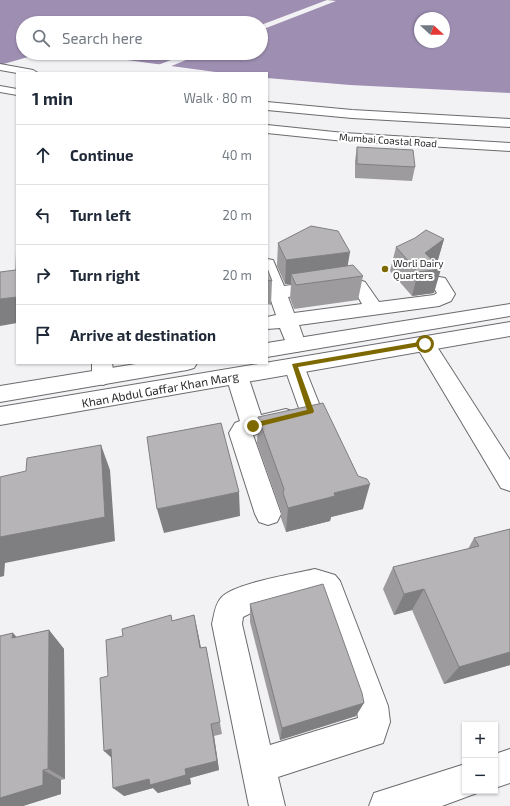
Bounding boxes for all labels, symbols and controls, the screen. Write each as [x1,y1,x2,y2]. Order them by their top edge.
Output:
north arrow [414,12,450,48]
search box [16,16,268,60]
icon: search [30,27,52,49]
text: Search here [62,29,143,47]
text: 1 min [32,88,73,108]
text: Walk · 80 m [183,90,252,106]
street label: Mumbai Coastal Road [339,131,437,149]
icon: ahead [32,144,54,166]
text: Continue [70,146,133,164]
text: 40 m [222,147,252,163]
icon: left [32,204,54,226]
text: Turn left [70,206,131,224]
text: 20 m [223,207,252,223]
place label: Worli Dairy Quarters [393,257,444,281]
icon: right [32,264,54,286]
marker: Worli Dairy Quarters [380,264,390,274]
text: Turn right [70,266,140,284]
text: 20 m [223,267,252,283]
icon: arrive [32,324,54,346]
text: Arrive at destination [70,326,216,344]
route start [416,335,434,353]
street label: Khan Abdul Gaffar Khan Marg [80,368,240,410]
route end [244,417,262,435]
map controls [462,722,498,794]
button: + [462,722,498,758]
button: − [462,758,498,794]

